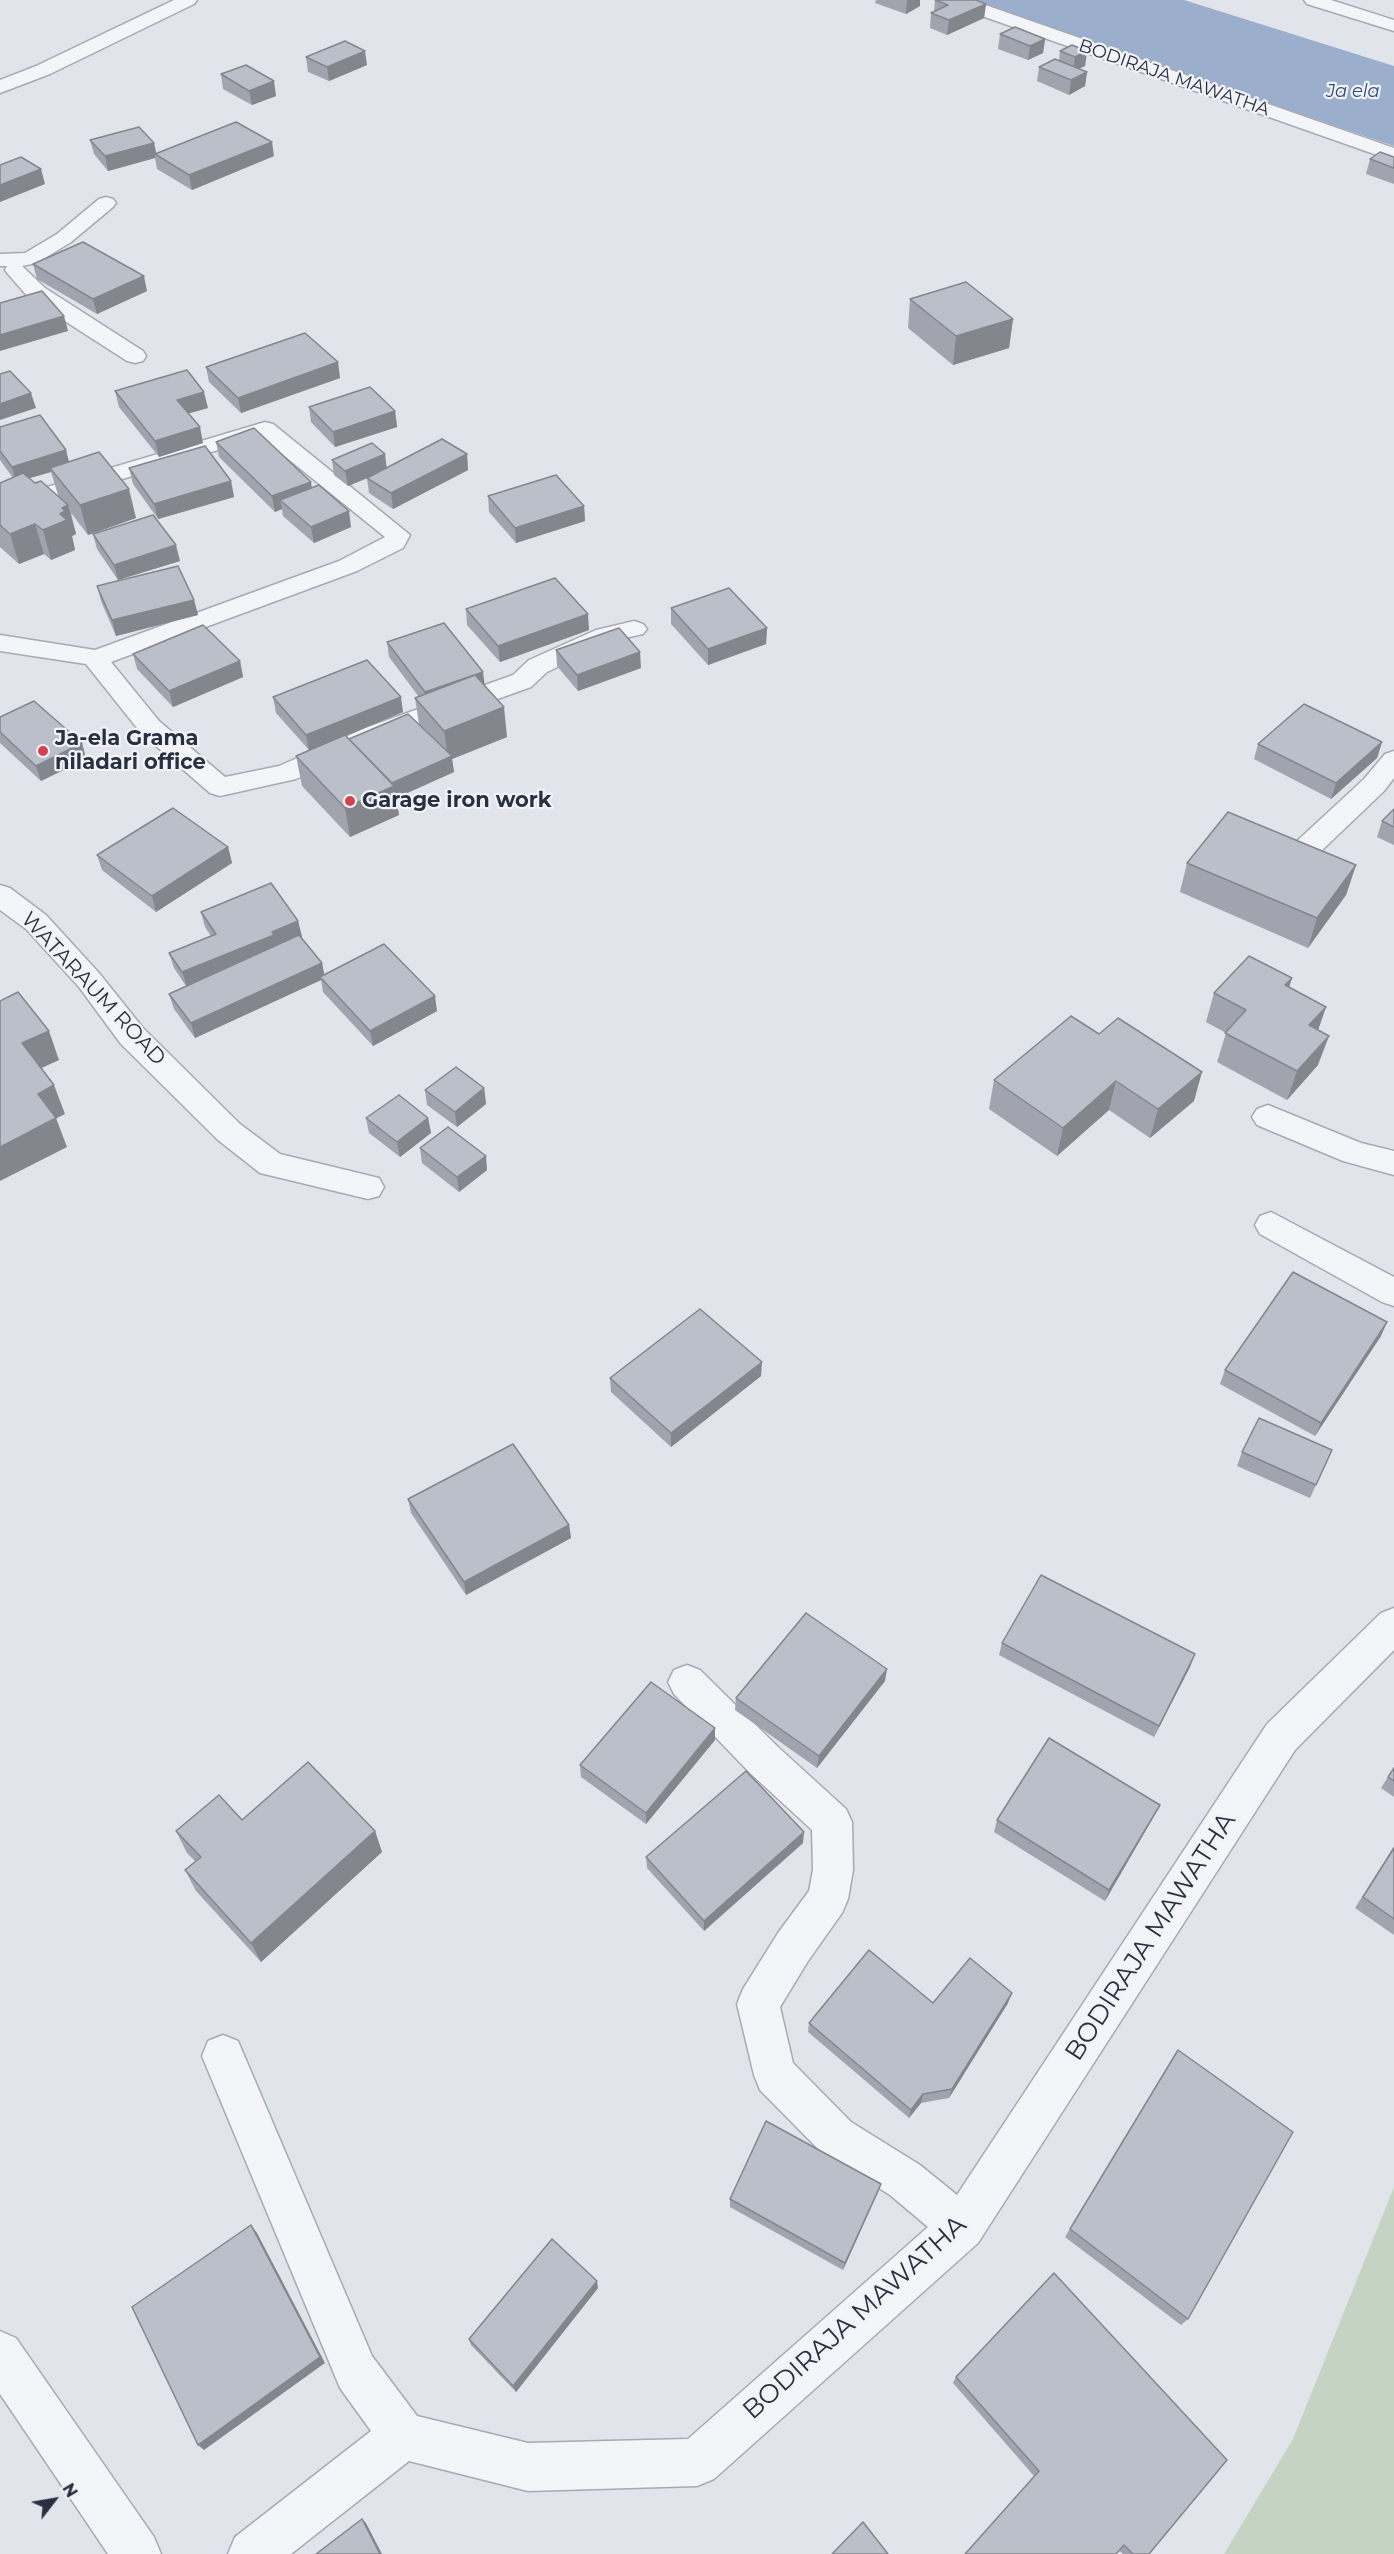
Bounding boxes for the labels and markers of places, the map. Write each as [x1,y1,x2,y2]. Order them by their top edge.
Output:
place label: Ja-ela Grama niladari office [55,726,206,776]
marker: Ja-ela Grama niladari office [36,744,50,758]
place label: Garage iron work [362,788,552,814]
marker: Garage iron work [343,794,357,808]

